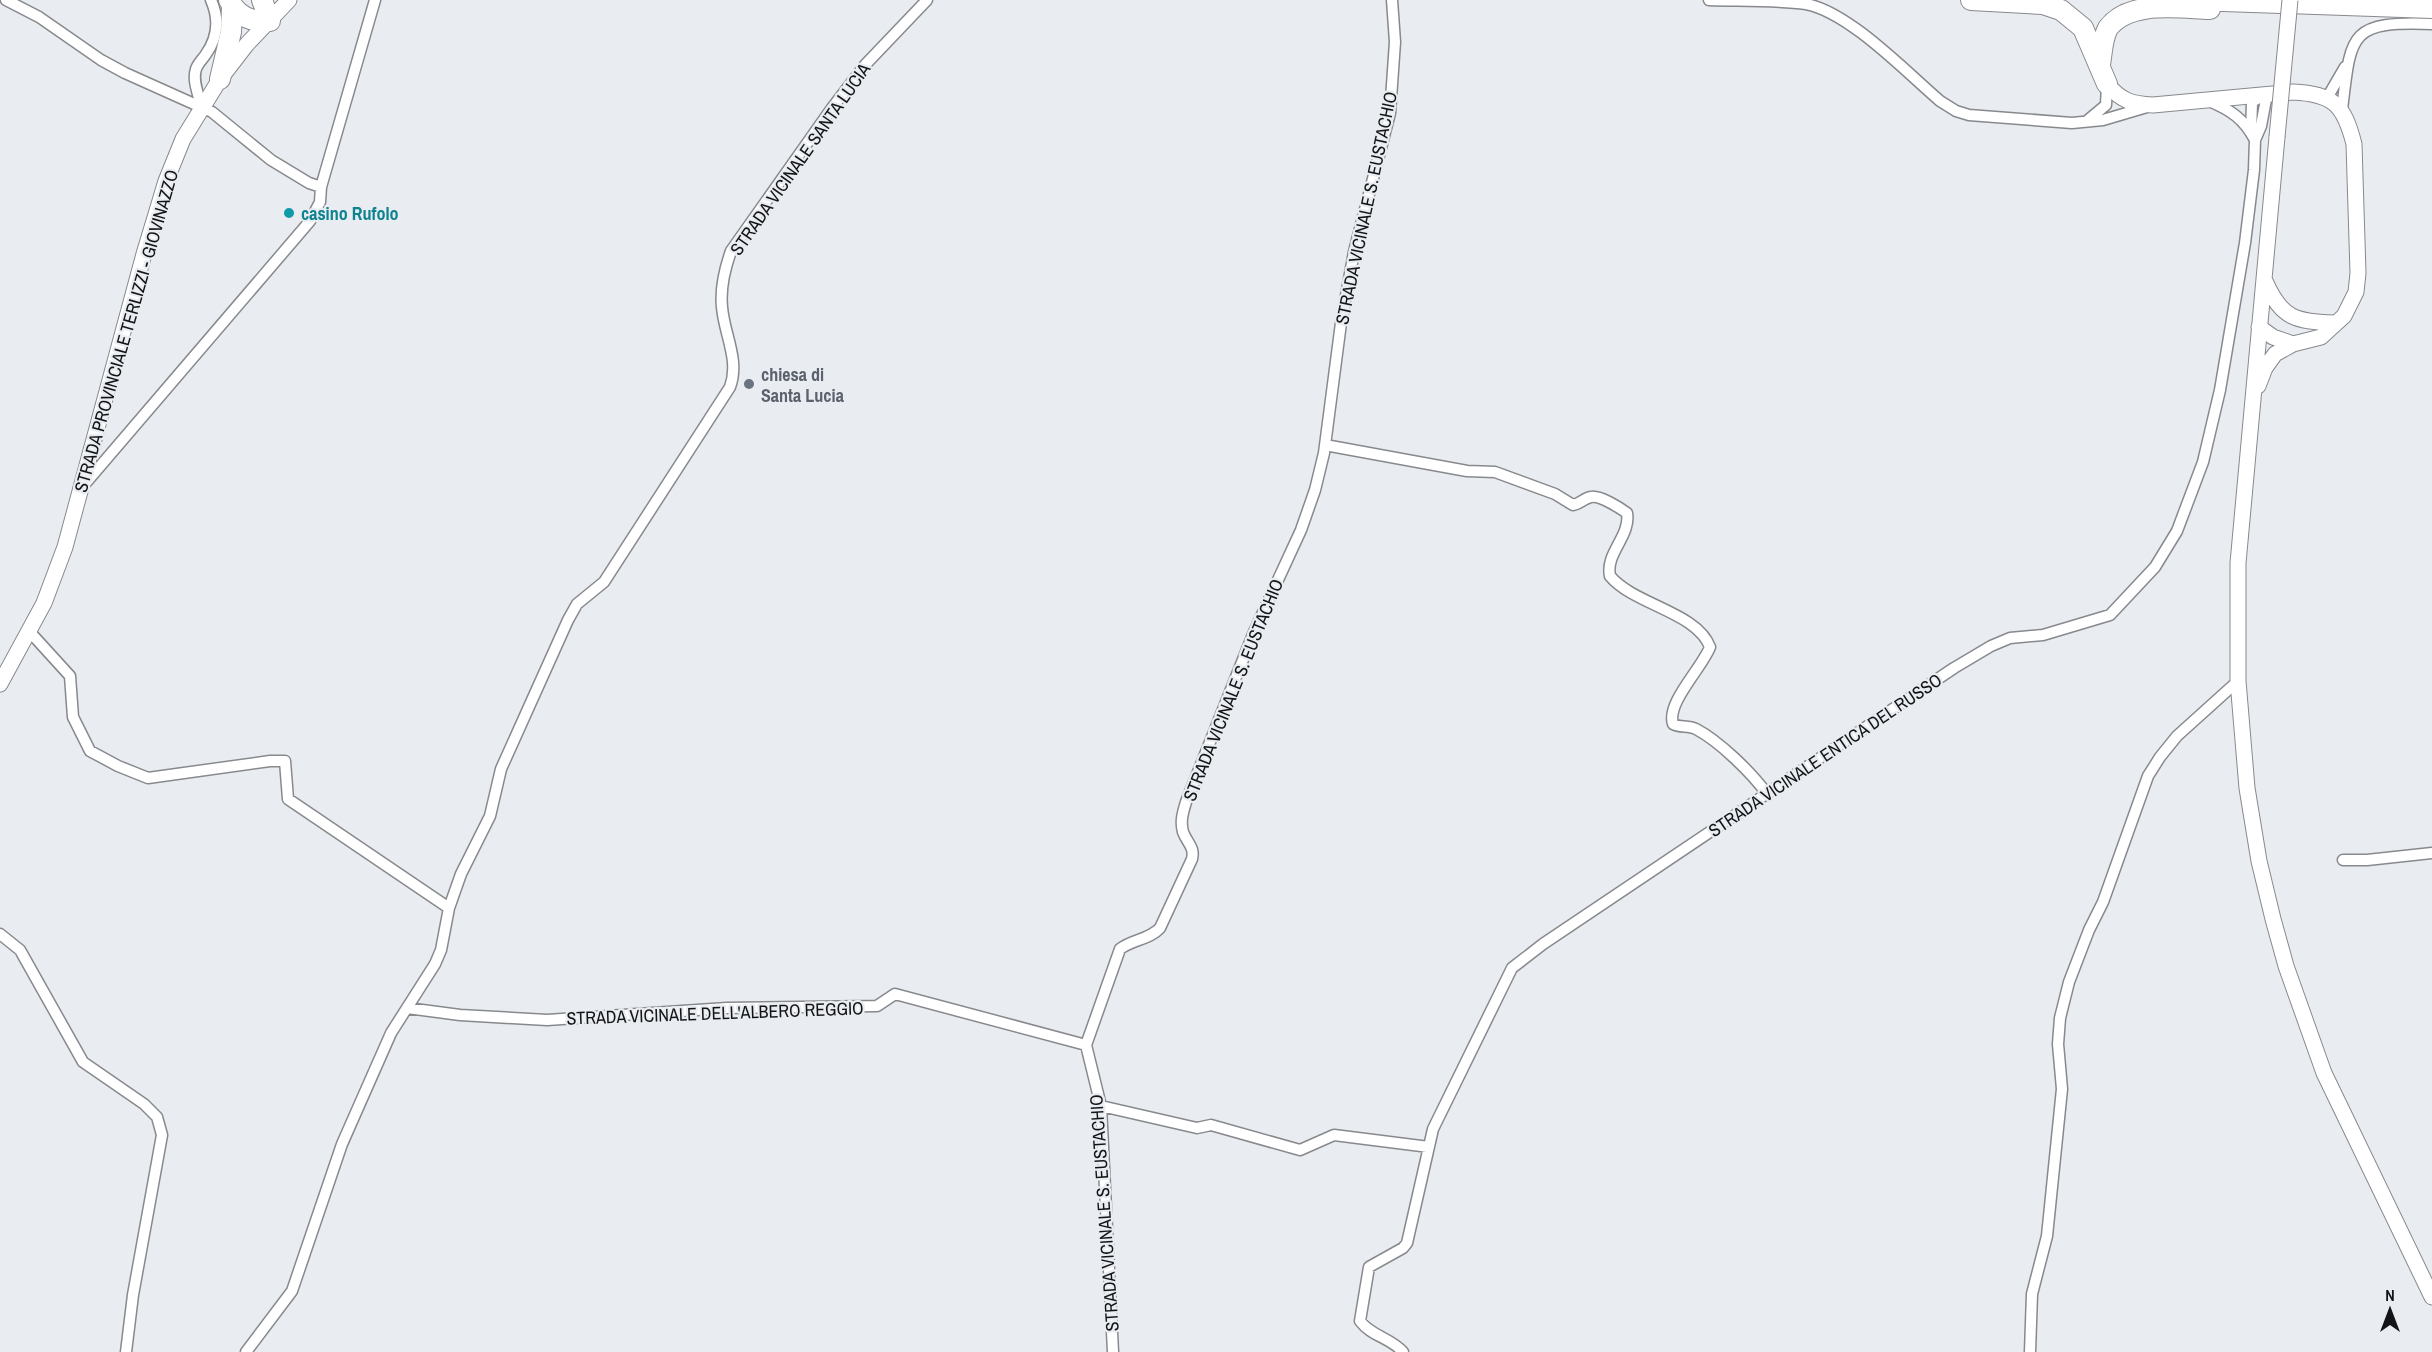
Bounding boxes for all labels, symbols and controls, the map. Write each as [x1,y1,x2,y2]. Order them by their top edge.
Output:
street label: STRADA VICINALE SANTA LUCIA [724,58,876,260]
street label: STRADA VICINALE S. EUSTACHIO [1329,89,1403,327]
street label: STRADA PROVINCIALE TERLIZZI - GIOVINAZZO [68,167,184,495]
place label: casino Rufolo [301,201,399,226]
marker: casino Rufolo [282,206,296,220]
place label: chiesa di Santa Lucia [761,362,845,408]
marker: chiesa di Santa Lucia [742,377,756,391]
street label: STRADA VICINALE S. EUSTACHIO [1177,575,1289,805]
street label: STRADA VICINALE ENTICA DEL RUSSO [1703,667,1947,843]
street label: STRADA VICINALE DELL'ALBERO REGGIO [566,995,864,1031]
street label: STRADA VICINALE S. EUSTACHIO [1083,1094,1125,1332]
north arrow [2360,1280,2420,1340]
text: N [2385,1284,2395,1306]

